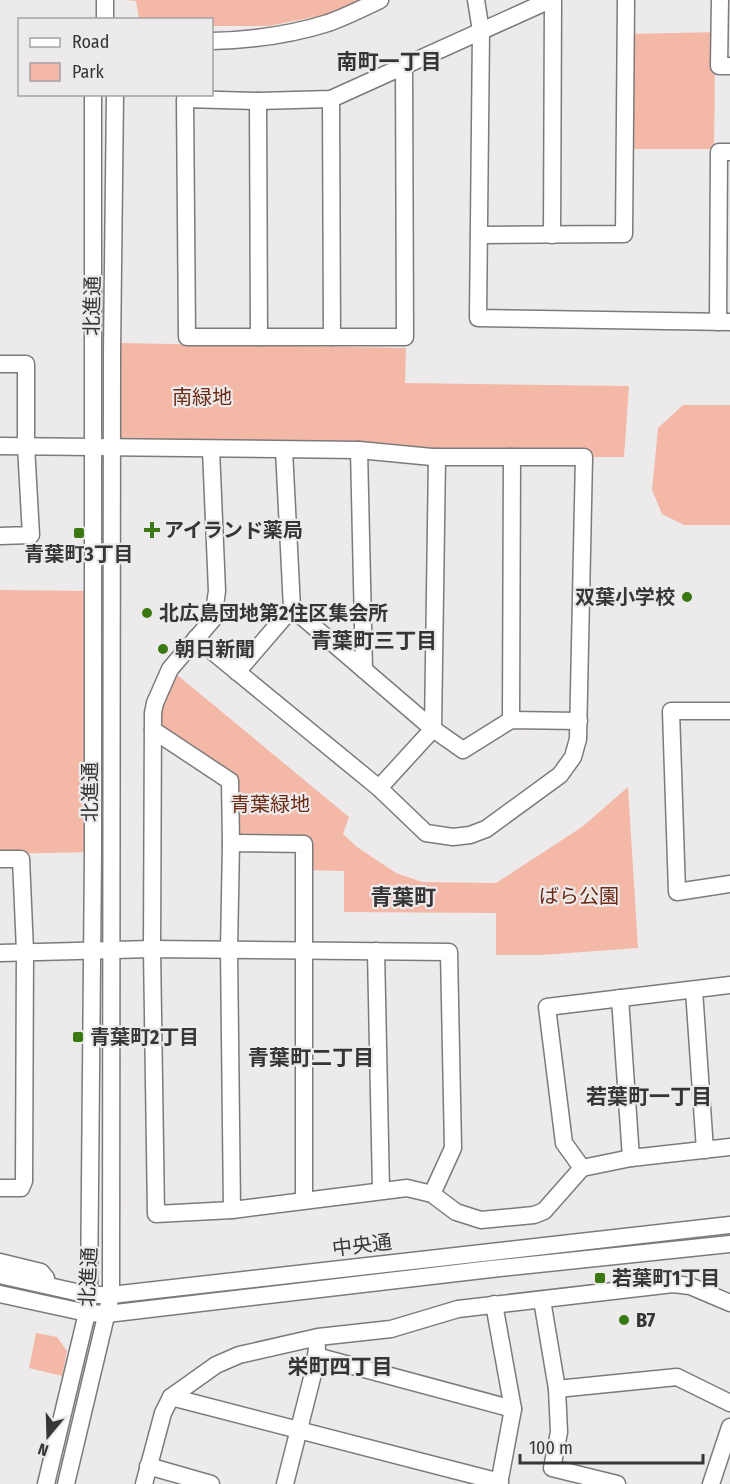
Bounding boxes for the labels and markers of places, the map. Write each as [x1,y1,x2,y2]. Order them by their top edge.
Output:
place label: アイランド薬局 [164,518,303,542]
marker: アイランド薬局 [145,523,159,537]
marker: 青葉町3丁目 [72,526,86,540]
place label: 青葉町3丁目 [24,542,134,566]
place label: 双葉小学校 [575,585,675,609]
marker: 双葉小学校 [680,590,694,604]
place label: 北広島団地第2住区集会所 [159,601,388,625]
marker: 北広島団地第2住区集会所 [140,606,154,620]
place label: 朝日新聞 [175,637,255,661]
marker: 朝日新聞 [156,642,170,656]
place label: 青葉町2丁目 [90,1025,199,1049]
marker: 青葉町2丁目 [71,1030,85,1044]
place label: 若葉町1丁目 [612,1266,720,1290]
marker: 若葉町1丁目 [593,1271,607,1285]
place label: B7 [636,1308,656,1332]
marker: B7 [617,1313,631,1327]

